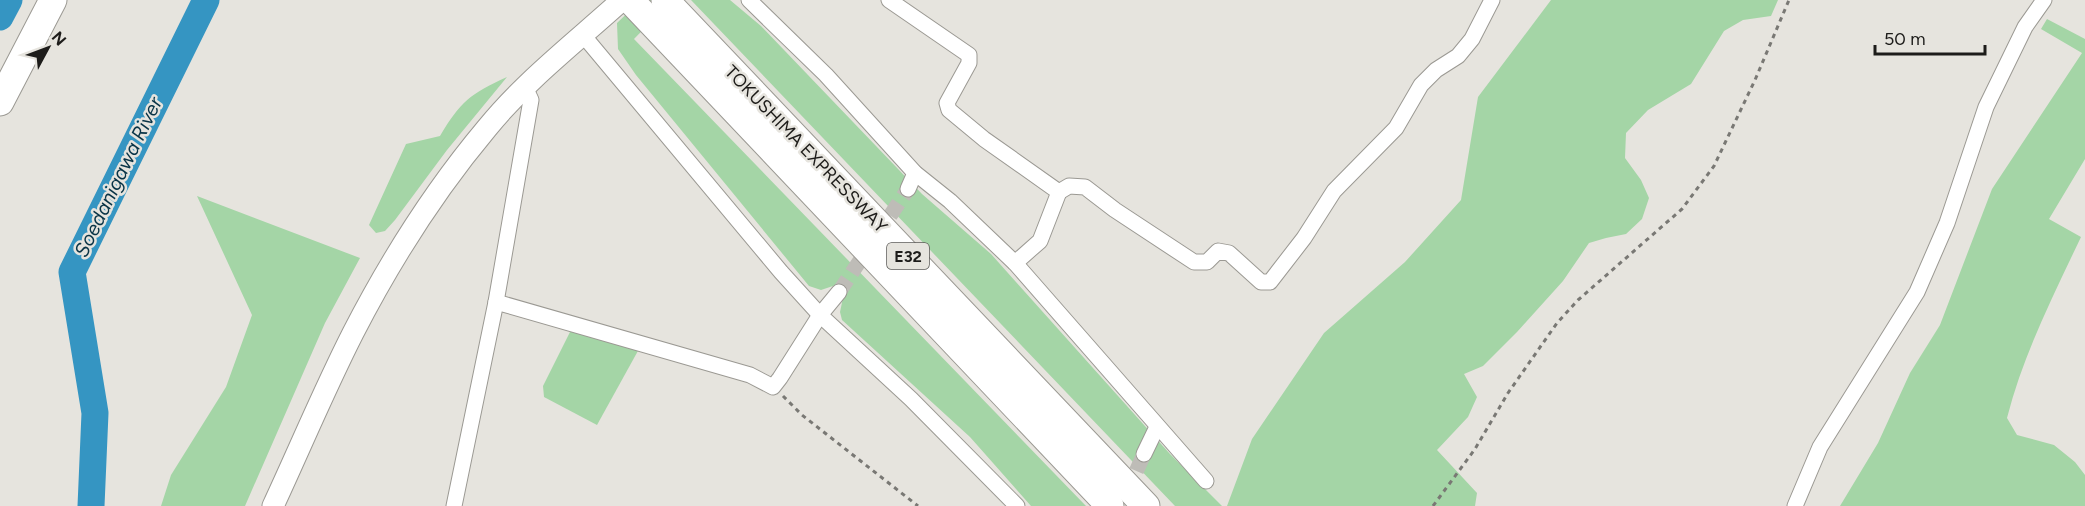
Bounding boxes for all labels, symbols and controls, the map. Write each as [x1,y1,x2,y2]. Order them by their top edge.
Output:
north arrow [18,18,78,78]
scale bar [1875,18,1984,56]
text: N [48,28,70,49]
text: 50 m [1884,28,1926,50]
street label: TOKUSHIMA EXPRESSWAY [720,61,892,238]
water label: Soedanigawa River [69,92,168,261]
road number: E32 [887,243,929,269]

